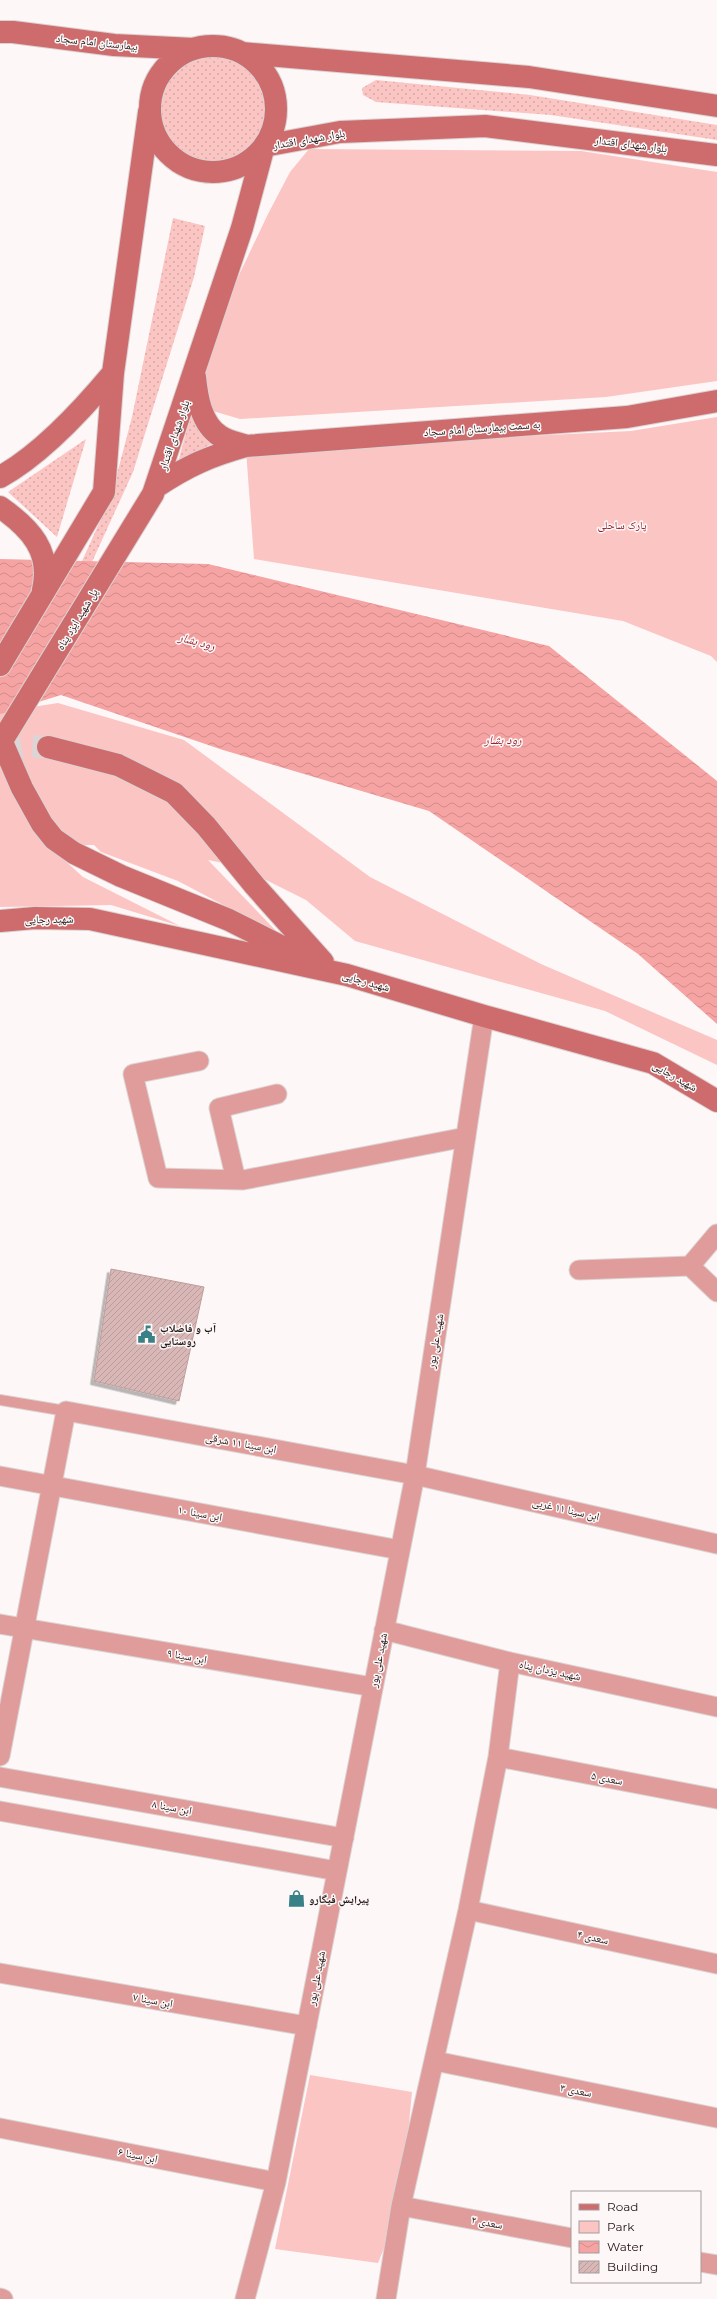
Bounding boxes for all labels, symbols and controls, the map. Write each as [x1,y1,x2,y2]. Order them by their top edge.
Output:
street label: بیمارستان امام سجاد [55,31,139,53]
street label: بلوار شهدای اقتدار [271,126,346,152]
street label: بلوار شهدای اقتدار [593,132,668,155]
street label: بلوار شهدای اقتدار [155,398,192,473]
street label: به سمت بیمارستان امام سجاد [423,417,541,439]
park label: پارک ساحلی [598,518,647,532]
street label: پل شهید ایزد پناه [53,586,101,652]
water label: رود بشار [176,629,217,654]
water label: رود بشار [483,732,522,747]
street label: شهید رجایی [24,912,74,926]
street label: شهید رجایی [341,968,391,994]
street label: شهید رجایی [650,1058,700,1094]
street label: شهید علی پور [424,1313,446,1370]
place label: آب و فاضلاب روستایی [160,1321,216,1349]
public building icon: آب و فاضلاب روستایی [137,1324,157,1344]
street label: ابن سینا ۱۱ شرقی [204,1430,278,1456]
street label: ابن سینا ۱۱ غربی [531,1494,601,1524]
street label: ابن سینا ۱۰ [177,1502,223,1524]
street label: شهید علی پور [366,1632,390,1689]
street label: ابن سینا ۹ [166,1646,208,1666]
street label: شهید یزدان پناه [518,1657,582,1683]
street label: سعدی ۵ [590,1768,624,1788]
street label: ابن سینا ۸ [151,1797,193,1817]
shop icon: پیرایش فیگارو [286,1889,306,1909]
place label: پیرایش فیگارو [309,1892,369,1907]
street label: سعدی ۴ [576,1927,610,1947]
street label: شهید علی پور [304,1950,328,2007]
street label: ابن سینا ۷ [132,1990,174,2010]
street label: سعدی ۳ [559,2080,593,2100]
street label: ابن سینا ۶ [117,2144,159,2166]
legend [571,2191,701,2283]
text: Road [607,2199,638,2214]
street label: سعدی ۲ [470,2212,504,2232]
text: Park [607,2219,635,2234]
text: Water [607,2239,644,2254]
text: Building [607,2259,658,2274]

